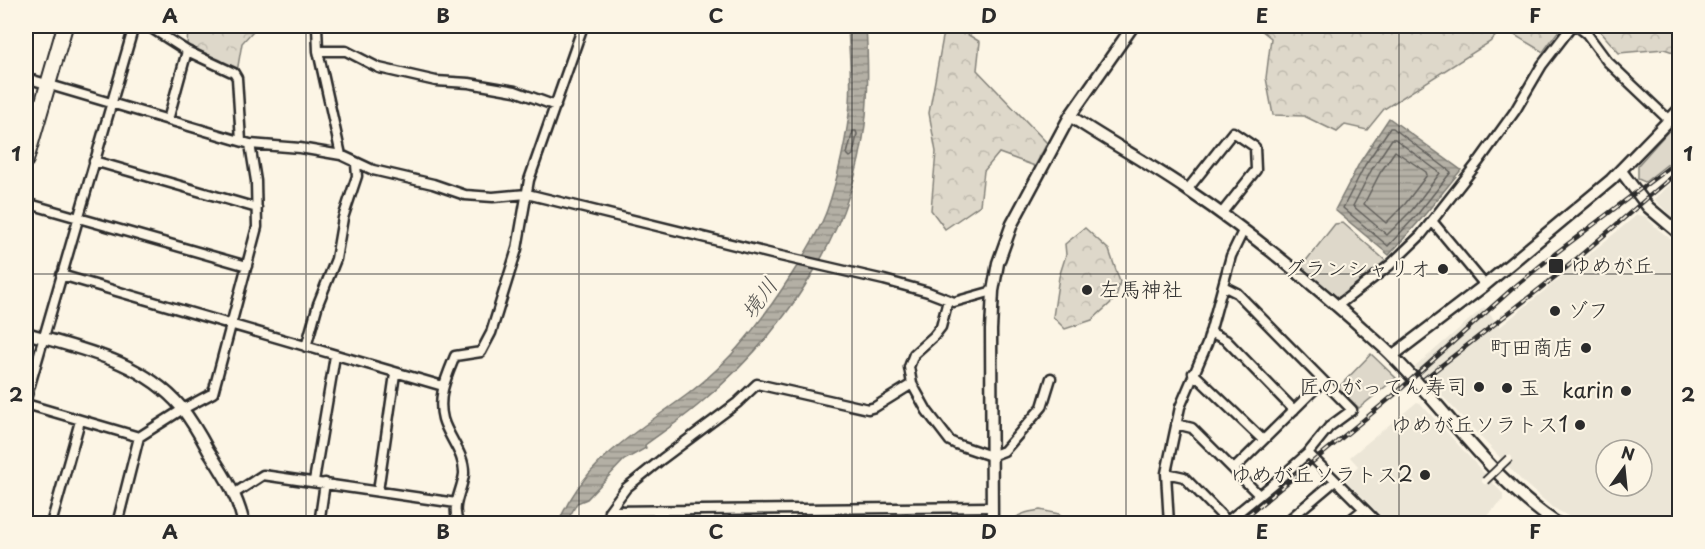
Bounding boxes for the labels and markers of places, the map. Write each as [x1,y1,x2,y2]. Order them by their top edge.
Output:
place label: ゆめが丘 [1570,248,1654,280]
place label: グランシャリオ [1284,251,1431,283]
marker: ゆめが丘 [1547,257,1565,275]
marker: グランシャリオ [1436,262,1450,276]
place label: 左馬神社 [1099,272,1183,304]
marker: 左馬神社 [1080,283,1094,297]
place label: ゾフ [1567,293,1609,325]
marker: ゾフ [1548,304,1562,318]
place label: 町田商店 [1490,330,1574,362]
marker: 町田商店 [1579,341,1593,355]
place label: 匠のがってん寿司 [1299,369,1467,401]
place label: 玉 [1519,370,1540,402]
place label: karin [1562,373,1614,405]
marker: 匠のがってん寿司 [1472,380,1486,394]
marker: 玉 [1500,381,1514,395]
marker: karin [1619,384,1633,398]
place label: ゆめが丘ソラトス1 [1391,407,1568,439]
marker: ゆめが丘ソラトス1 [1573,418,1587,432]
place label: ゆめが丘ソラトス2 [1230,457,1413,489]
marker: ゆめが丘ソラトス2 [1418,468,1432,482]

